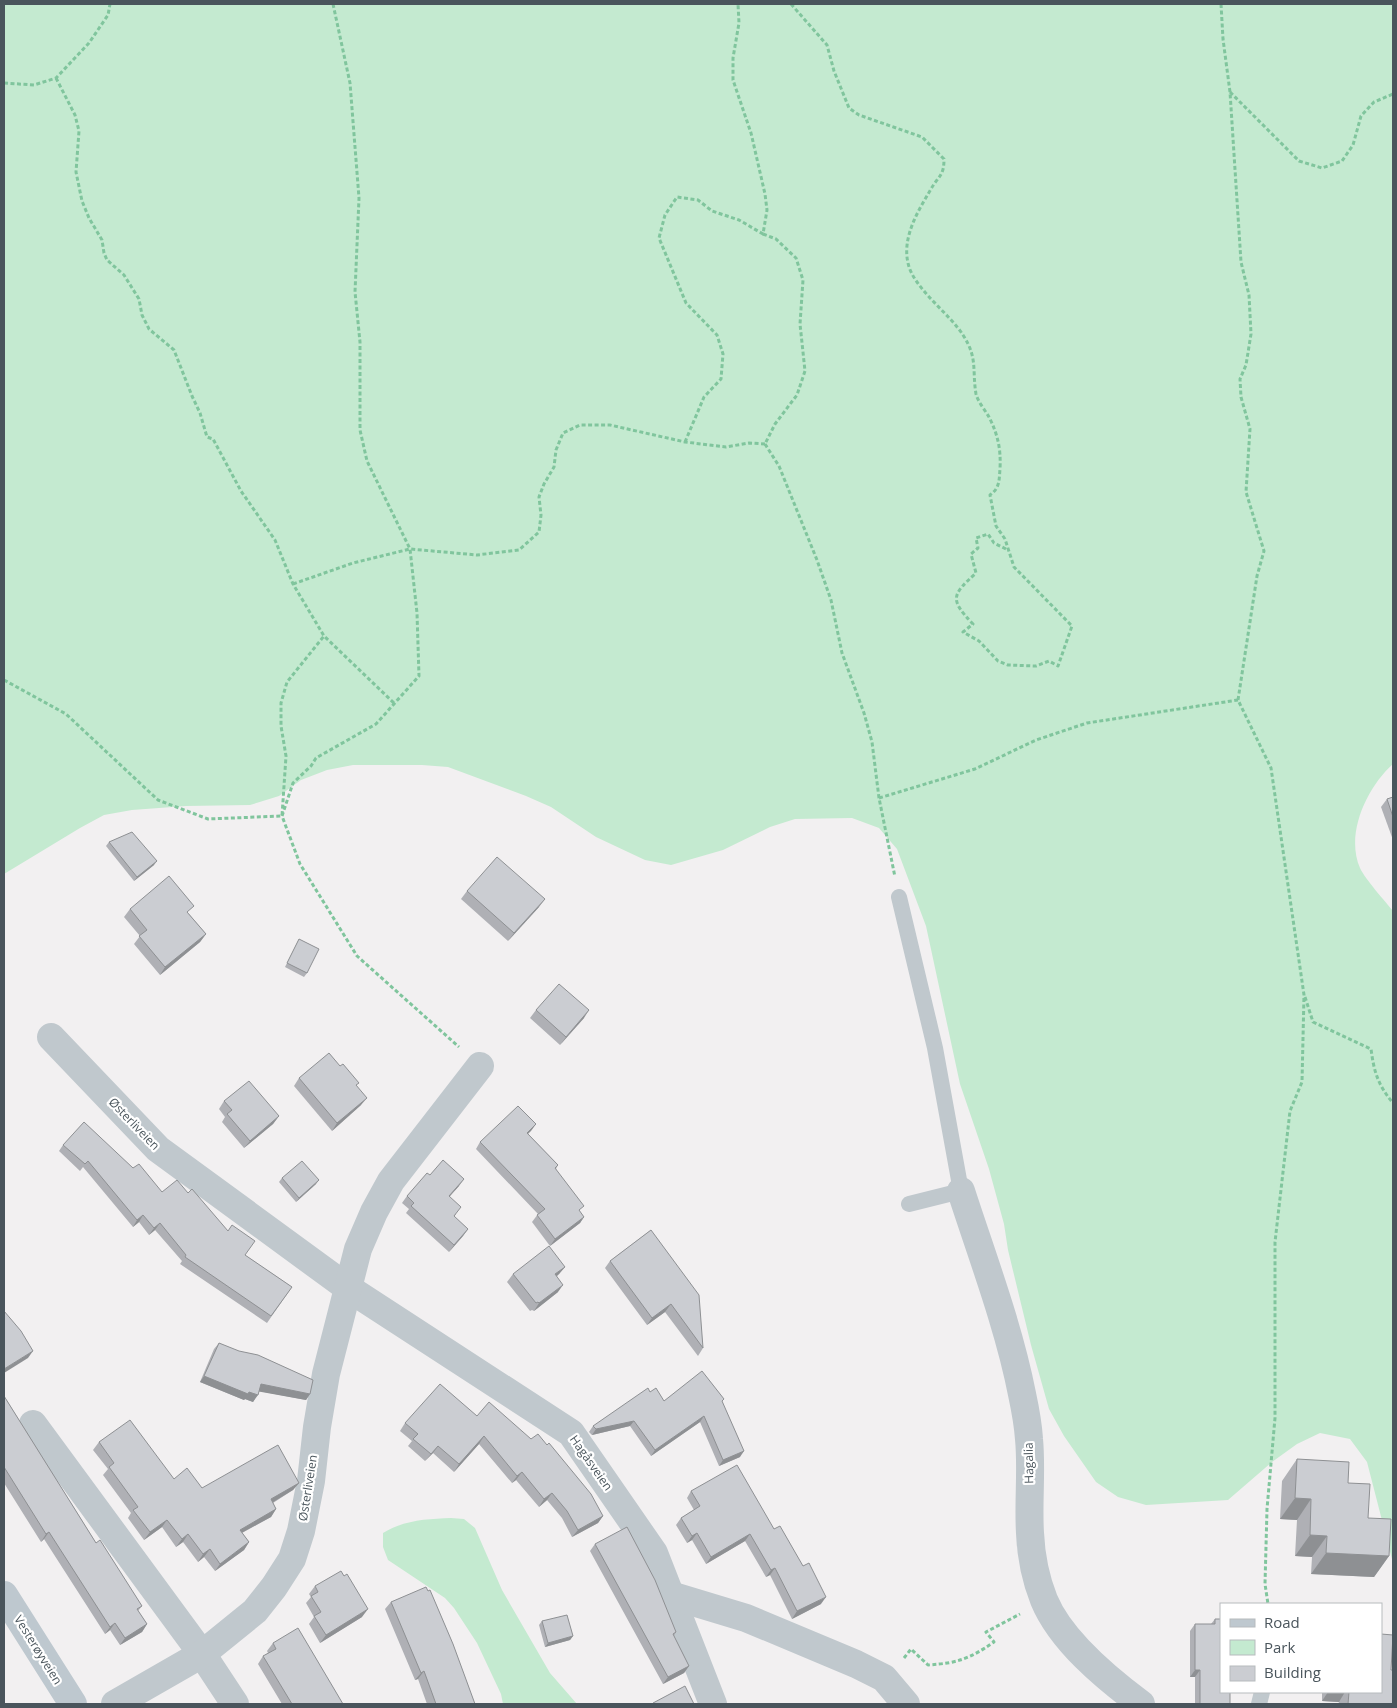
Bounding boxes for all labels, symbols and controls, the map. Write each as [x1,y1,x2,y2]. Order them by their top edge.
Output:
street label: Østerliveien [105,1094,164,1154]
street label: Hagåsveien [566,1432,617,1494]
street label: Hagalia [1020,1442,1037,1484]
street label: Østerliveien [294,1454,321,1522]
legend [1220,1603,1382,1693]
street label: Vesterøyveien [10,1612,66,1688]
text: Road [1264,1612,1300,1632]
text: Park [1264,1637,1295,1657]
text: Building [1264,1662,1321,1682]

